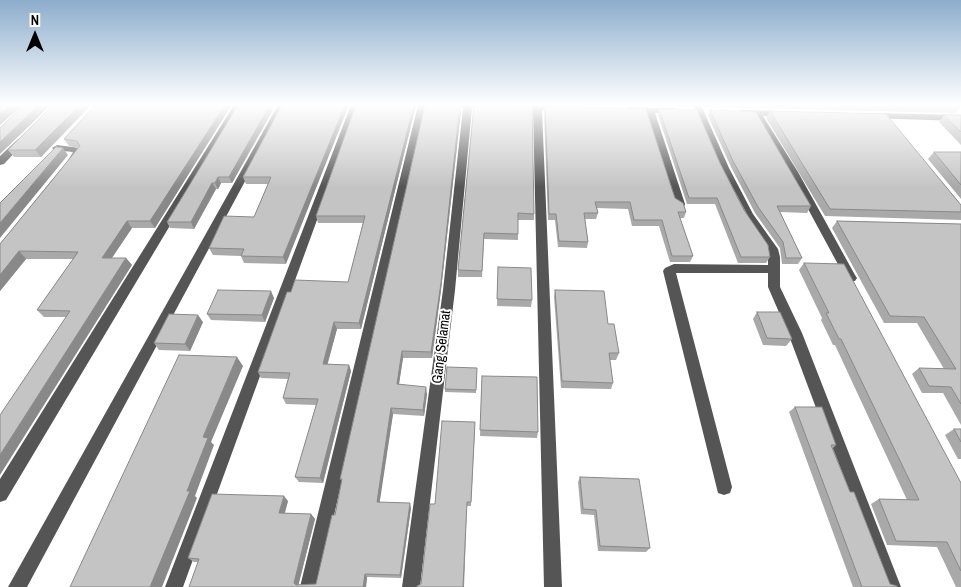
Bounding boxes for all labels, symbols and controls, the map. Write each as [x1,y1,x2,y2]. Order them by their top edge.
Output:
north arrow [10,10,60,60]
text: N [31,11,39,29]
street label: Gang Selamat [429,310,455,384]

